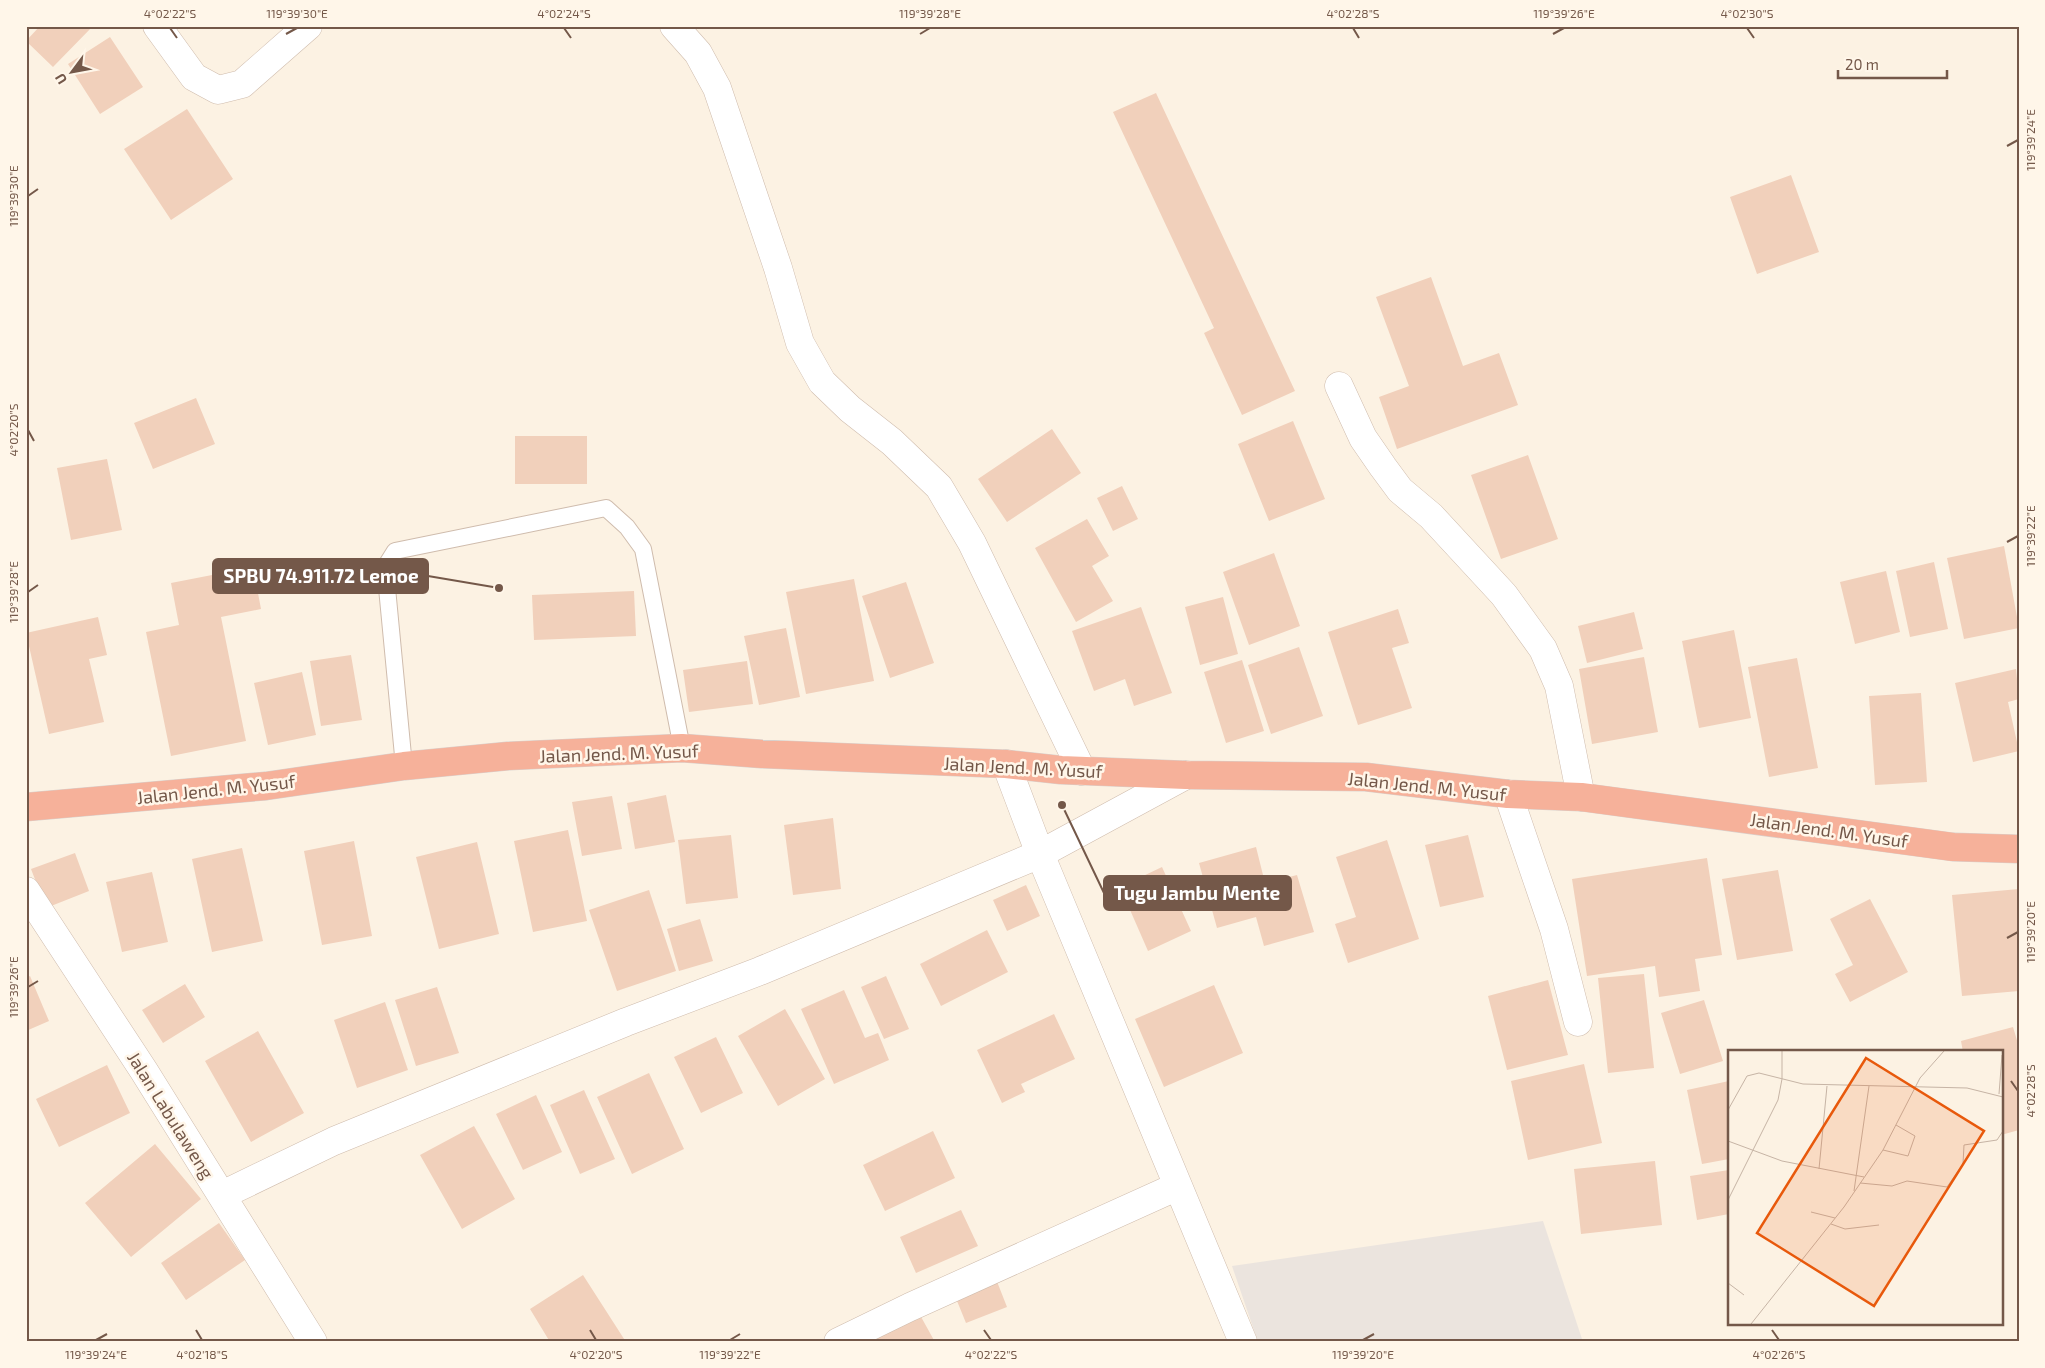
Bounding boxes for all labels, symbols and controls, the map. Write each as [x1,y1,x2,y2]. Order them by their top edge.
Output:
text: 4°02'22"S [144,6,197,20]
text: 119°39'30"E [266,6,328,20]
text: 4°02'24"S [537,6,591,20]
text: 119°39'28"E [899,6,961,20]
text: 4°02'28"S [1326,6,1380,20]
text: 119°39'26"E [1533,6,1595,20]
text: 4°02'30"S [1720,6,1774,20]
north arrow [48,48,98,98]
scale bar [1838,48,1946,80]
text: 20 m [1845,55,1879,73]
text: U [51,71,70,88]
text: 119°39'24"E [2023,109,2037,171]
text: 119°39'30"E [6,165,20,227]
text: 4°02'20"S [6,403,20,457]
text: 119°39'22"E [2023,505,2037,567]
callout: SPBU 74.911.72 Lemoe [213,559,428,593]
text: 119°39'28"E [6,561,20,623]
text: SPBU 74.911.72 Lemoe [223,564,419,587]
street label: Jalan Jend. M. Yusuf [539,739,700,767]
street label: Jalan Jend. M. Yusuf [943,752,1104,782]
street label: Jalan Jend. M. Yusuf [1347,767,1508,805]
street label: Jalan Jend. M. Yusuf [136,770,297,808]
street label: Jalan Jend. M. Yusuf [1749,808,1911,852]
callout: Tugu Jambu Mente [1104,876,1291,910]
text: Tugu Jambu Mente [1114,881,1281,904]
text: 119°39'20"E [2023,901,2037,963]
text: 119°39'26"E [6,956,20,1018]
street label: Jalan Labulaweng [123,1047,219,1183]
inset map [1728,1050,2002,1326]
text: 4°02'28"S [2023,1064,2037,1118]
text: 119°39'24"E [65,1347,127,1361]
text: 4°02'18"S [176,1347,228,1361]
text: 4°02'20"S [569,1347,623,1361]
text: 119°39'22"E [699,1347,761,1361]
text: 4°02'22"S [965,1347,1018,1361]
text: 119°39'20"E [1332,1347,1394,1361]
text: 4°02'26"S [1753,1347,1806,1361]

